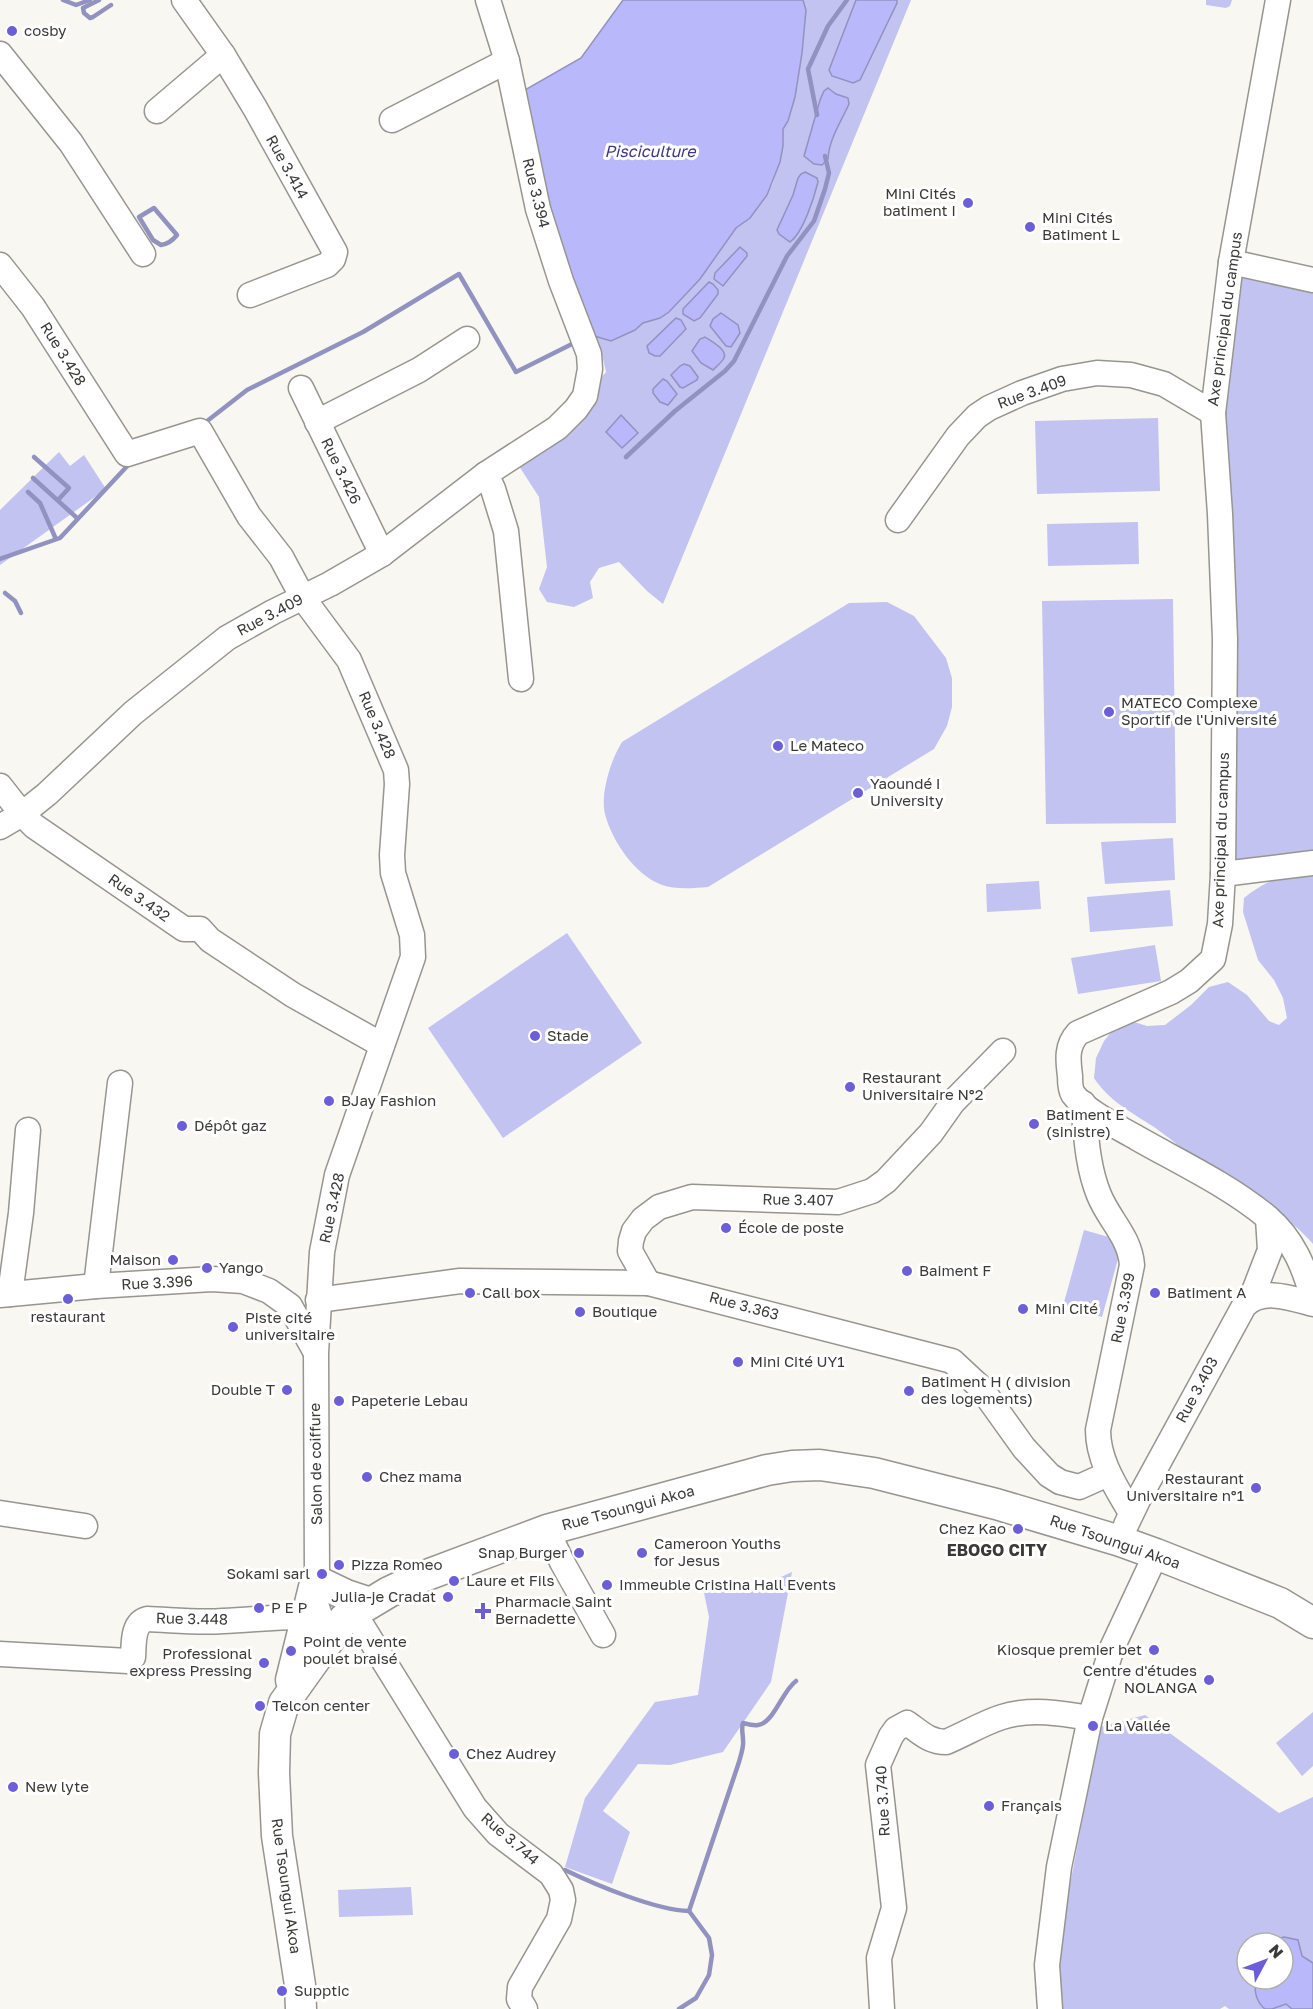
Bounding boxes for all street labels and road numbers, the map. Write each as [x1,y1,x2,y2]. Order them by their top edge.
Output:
street label: Rue 3.414 [263,131,313,202]
street label: Rue 3.394 [520,156,554,230]
street label: Axe principal du campus [1203,231,1245,407]
street label: Rue 3.428 [37,318,90,389]
street label: Rue 3.409 [995,370,1069,412]
street label: Rue 3.426 [318,434,366,507]
street label: Rue 3.409 [233,589,306,639]
street label: Rue 3.428 [356,688,400,761]
street label: Axe principal du campus [1208,752,1232,928]
street label: Rue 3.432 [105,869,174,925]
street label: Rue 3.428 [315,1171,347,1245]
street label: Rue 3.407 [762,1189,834,1209]
street label: Rue 3.396 [121,1271,193,1293]
street label: Rue 3.399 [1106,1271,1138,1345]
street label: Rue 3.363 [707,1287,781,1323]
street label: Rue 3.403 [1171,1354,1221,1426]
street label: Salon de coiffure [305,1403,325,1525]
street label: Rue Tsoungui Akoa [559,1481,696,1533]
street label: Rue Tsoungui Akoa [1048,1510,1183,1572]
street label: Rue 3.448 [156,1608,228,1628]
street label: Rue 3.740 [871,1765,893,1837]
street label: Rue 3.744 [478,1808,543,1868]
street label: Rue Tsoungui Akoa [269,1817,305,1955]

